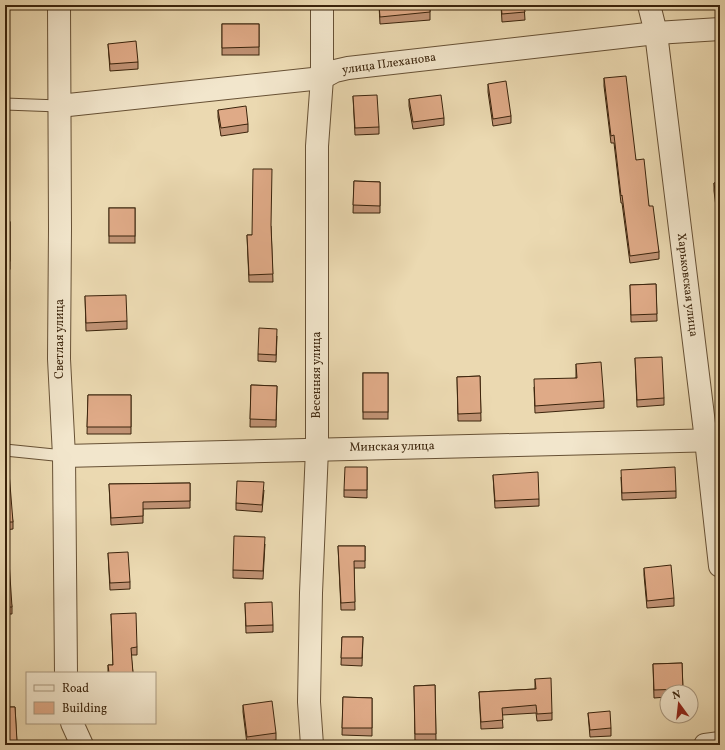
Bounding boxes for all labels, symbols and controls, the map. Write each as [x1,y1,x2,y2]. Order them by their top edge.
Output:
street label: улица Плеханова [341,49,437,79]
street label: Харьковская улица [673,232,701,338]
street label: Светлая улица [52,299,68,379]
street label: Весенняя улица [309,332,325,418]
street label: Минская улица [349,438,435,456]
legend [26,672,156,724]
text: Road [62,681,89,697]
north arrow [659,684,699,724]
text: N [671,688,683,704]
text: Building [62,701,107,717]

